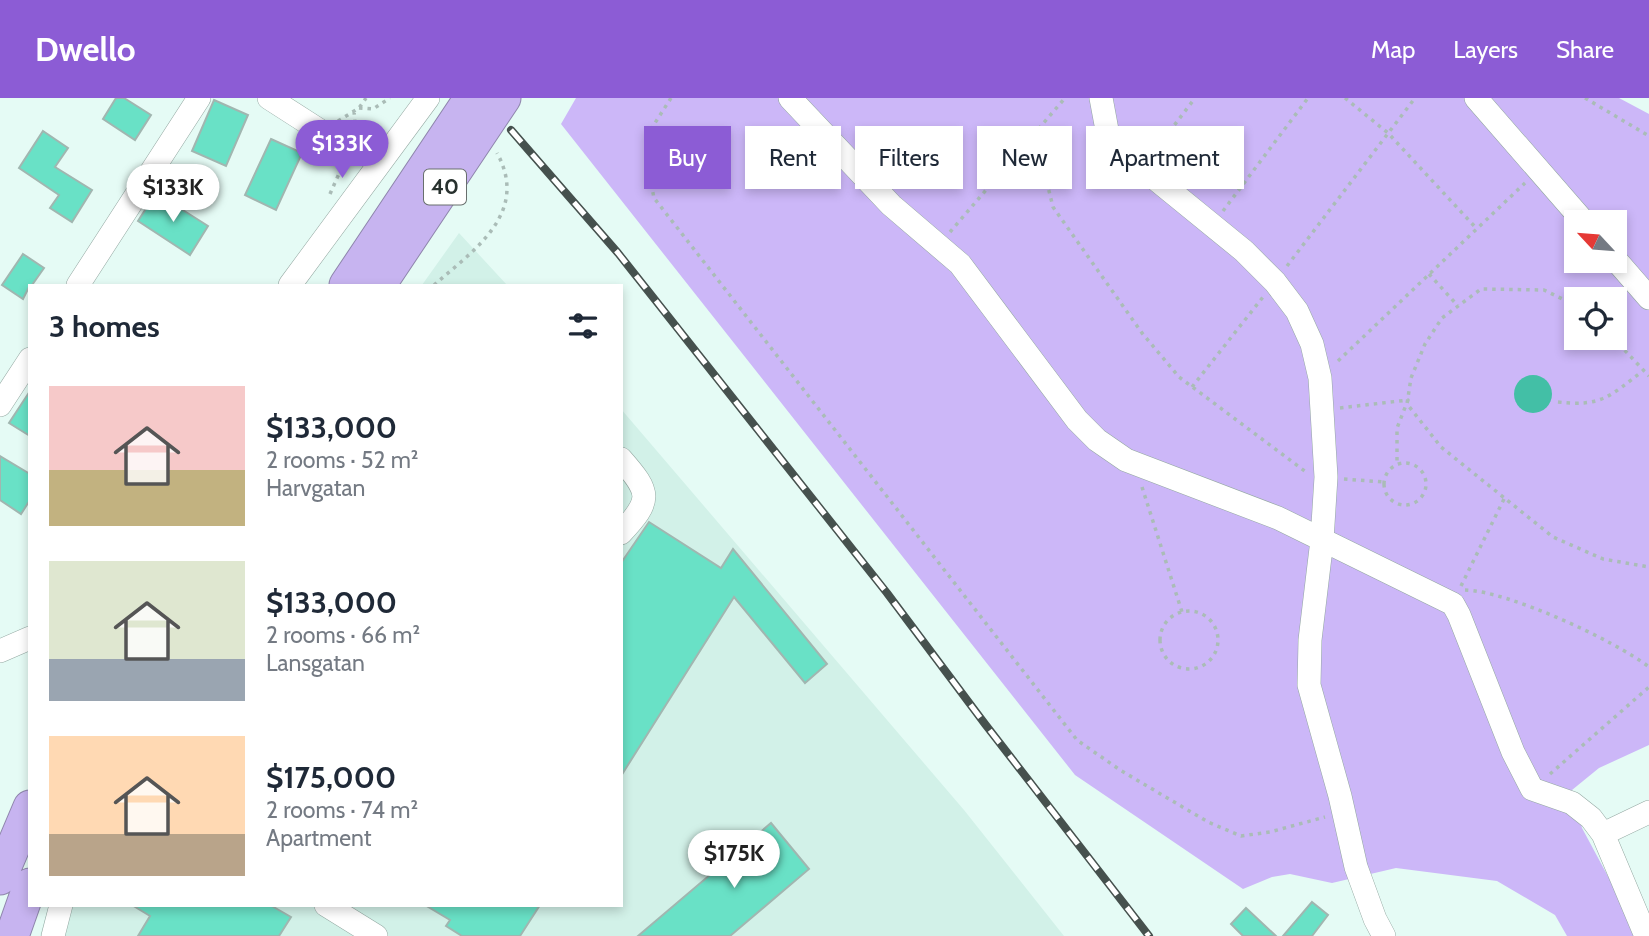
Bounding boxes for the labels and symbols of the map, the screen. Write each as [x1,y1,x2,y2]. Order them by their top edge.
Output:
pin: $133K [293,120,391,180]
pin: $133K [124,164,222,224]
road number: 40 [424,170,466,204]
north arrow [1564,210,1628,273]
pin: $175K [685,830,783,890]

